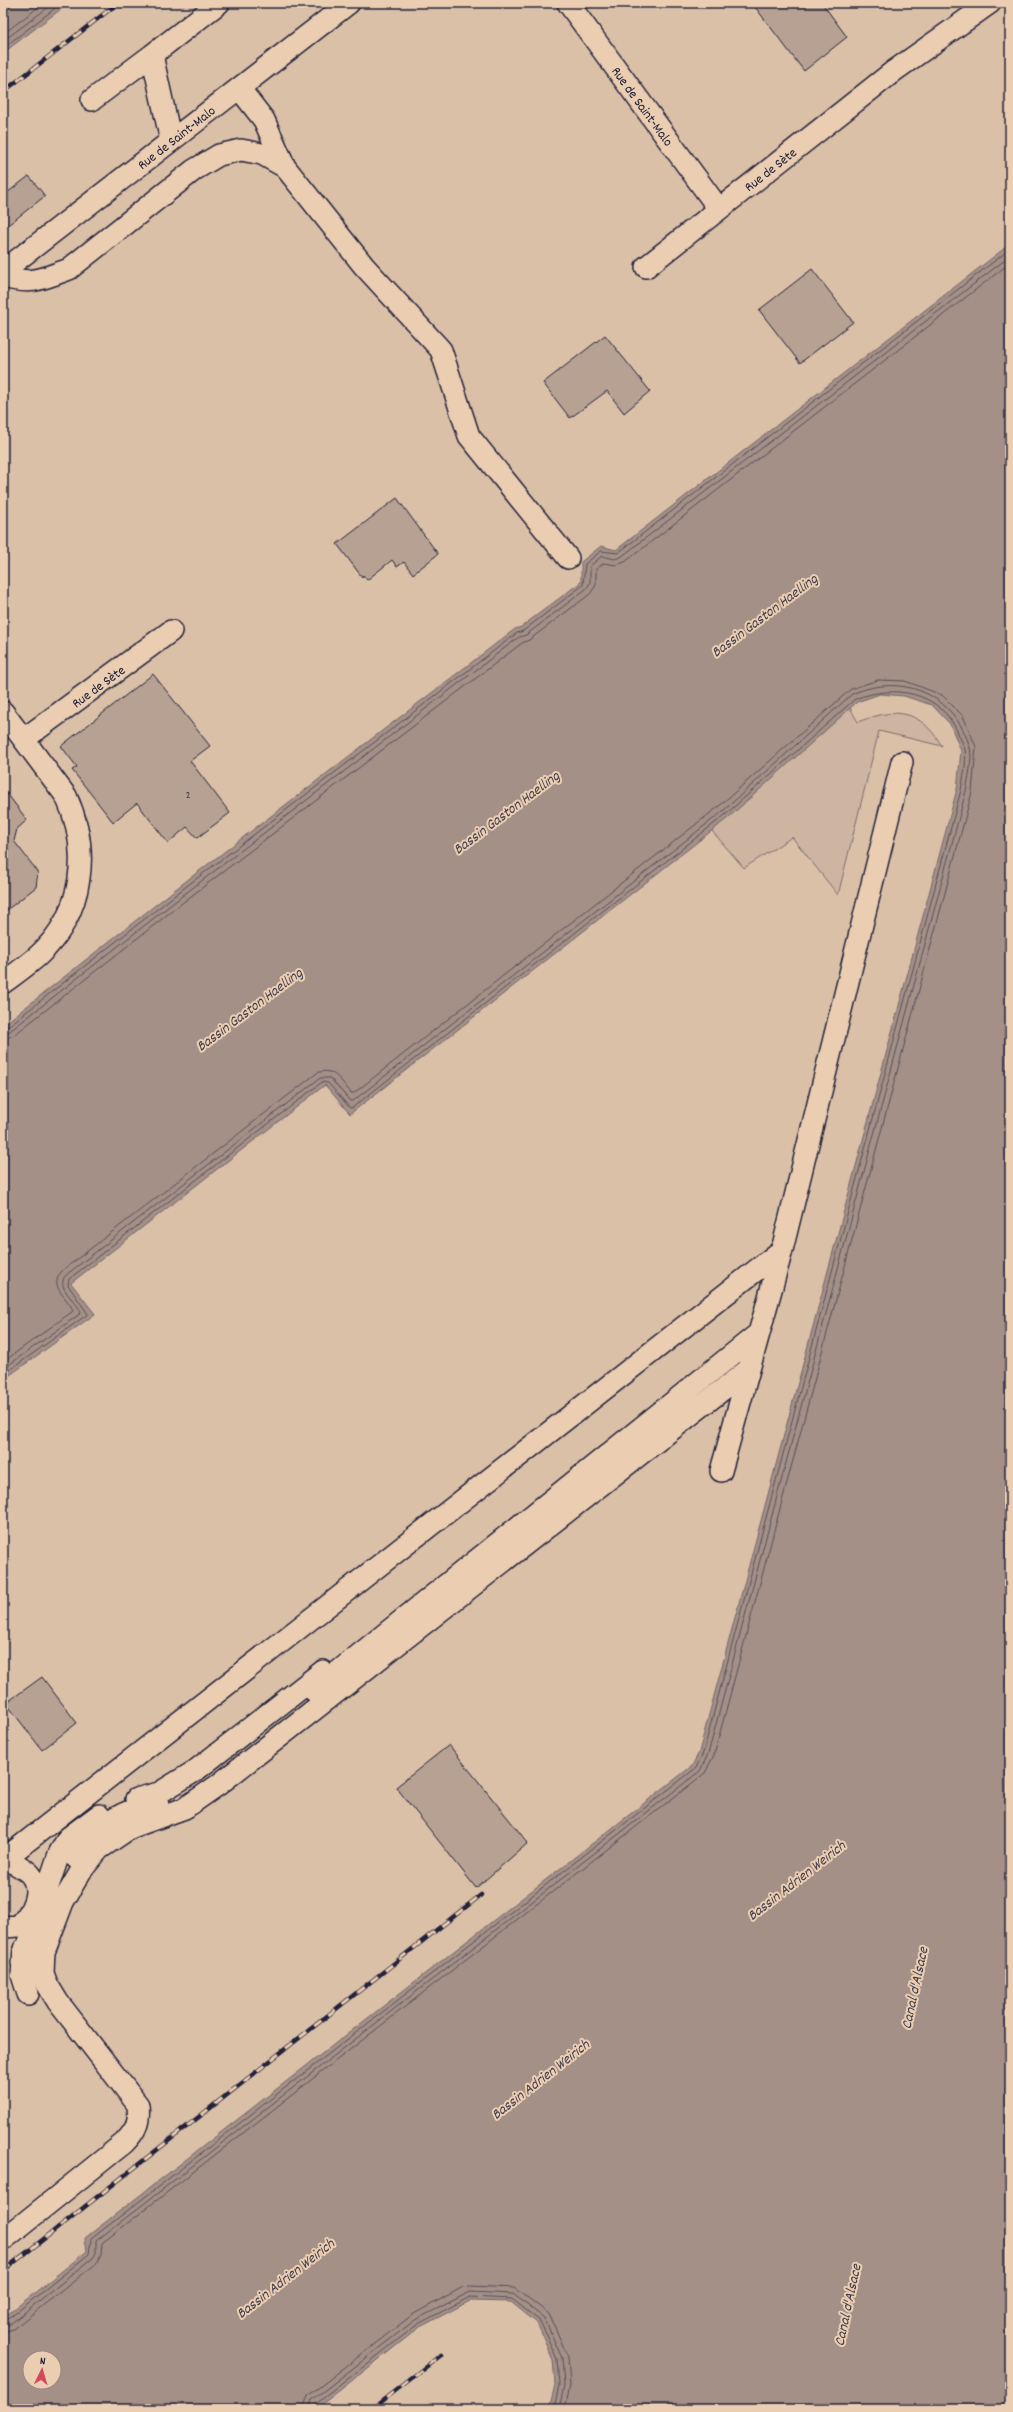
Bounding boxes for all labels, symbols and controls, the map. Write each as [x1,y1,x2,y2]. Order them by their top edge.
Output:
street label: Rue de Saint-Malo [606,63,677,151]
street label: Rue de Saint-Malo [134,102,221,175]
street label: Rue de Sète [741,144,802,197]
water label: Bassin Gaston Haelling [707,569,823,664]
street label: Rue de Sète [68,661,130,714]
water label: Bassin Gaston Haelling [449,766,565,861]
house number: 2 [185,787,191,804]
water label: Bassin Gaston Haelling [192,963,308,1058]
water label: Bassin Adrien Weirich [743,1835,852,1927]
water label: Canal d'Alsace [897,1944,936,2031]
water label: Bassin Adrien Weirich [487,2034,596,2126]
water label: Bassin Adrien Weirich [232,2233,341,2325]
water label: Canal d'Alsace [830,2261,869,2348]
north arrow [22,2350,62,2390]
text: N [39,2354,47,2370]

